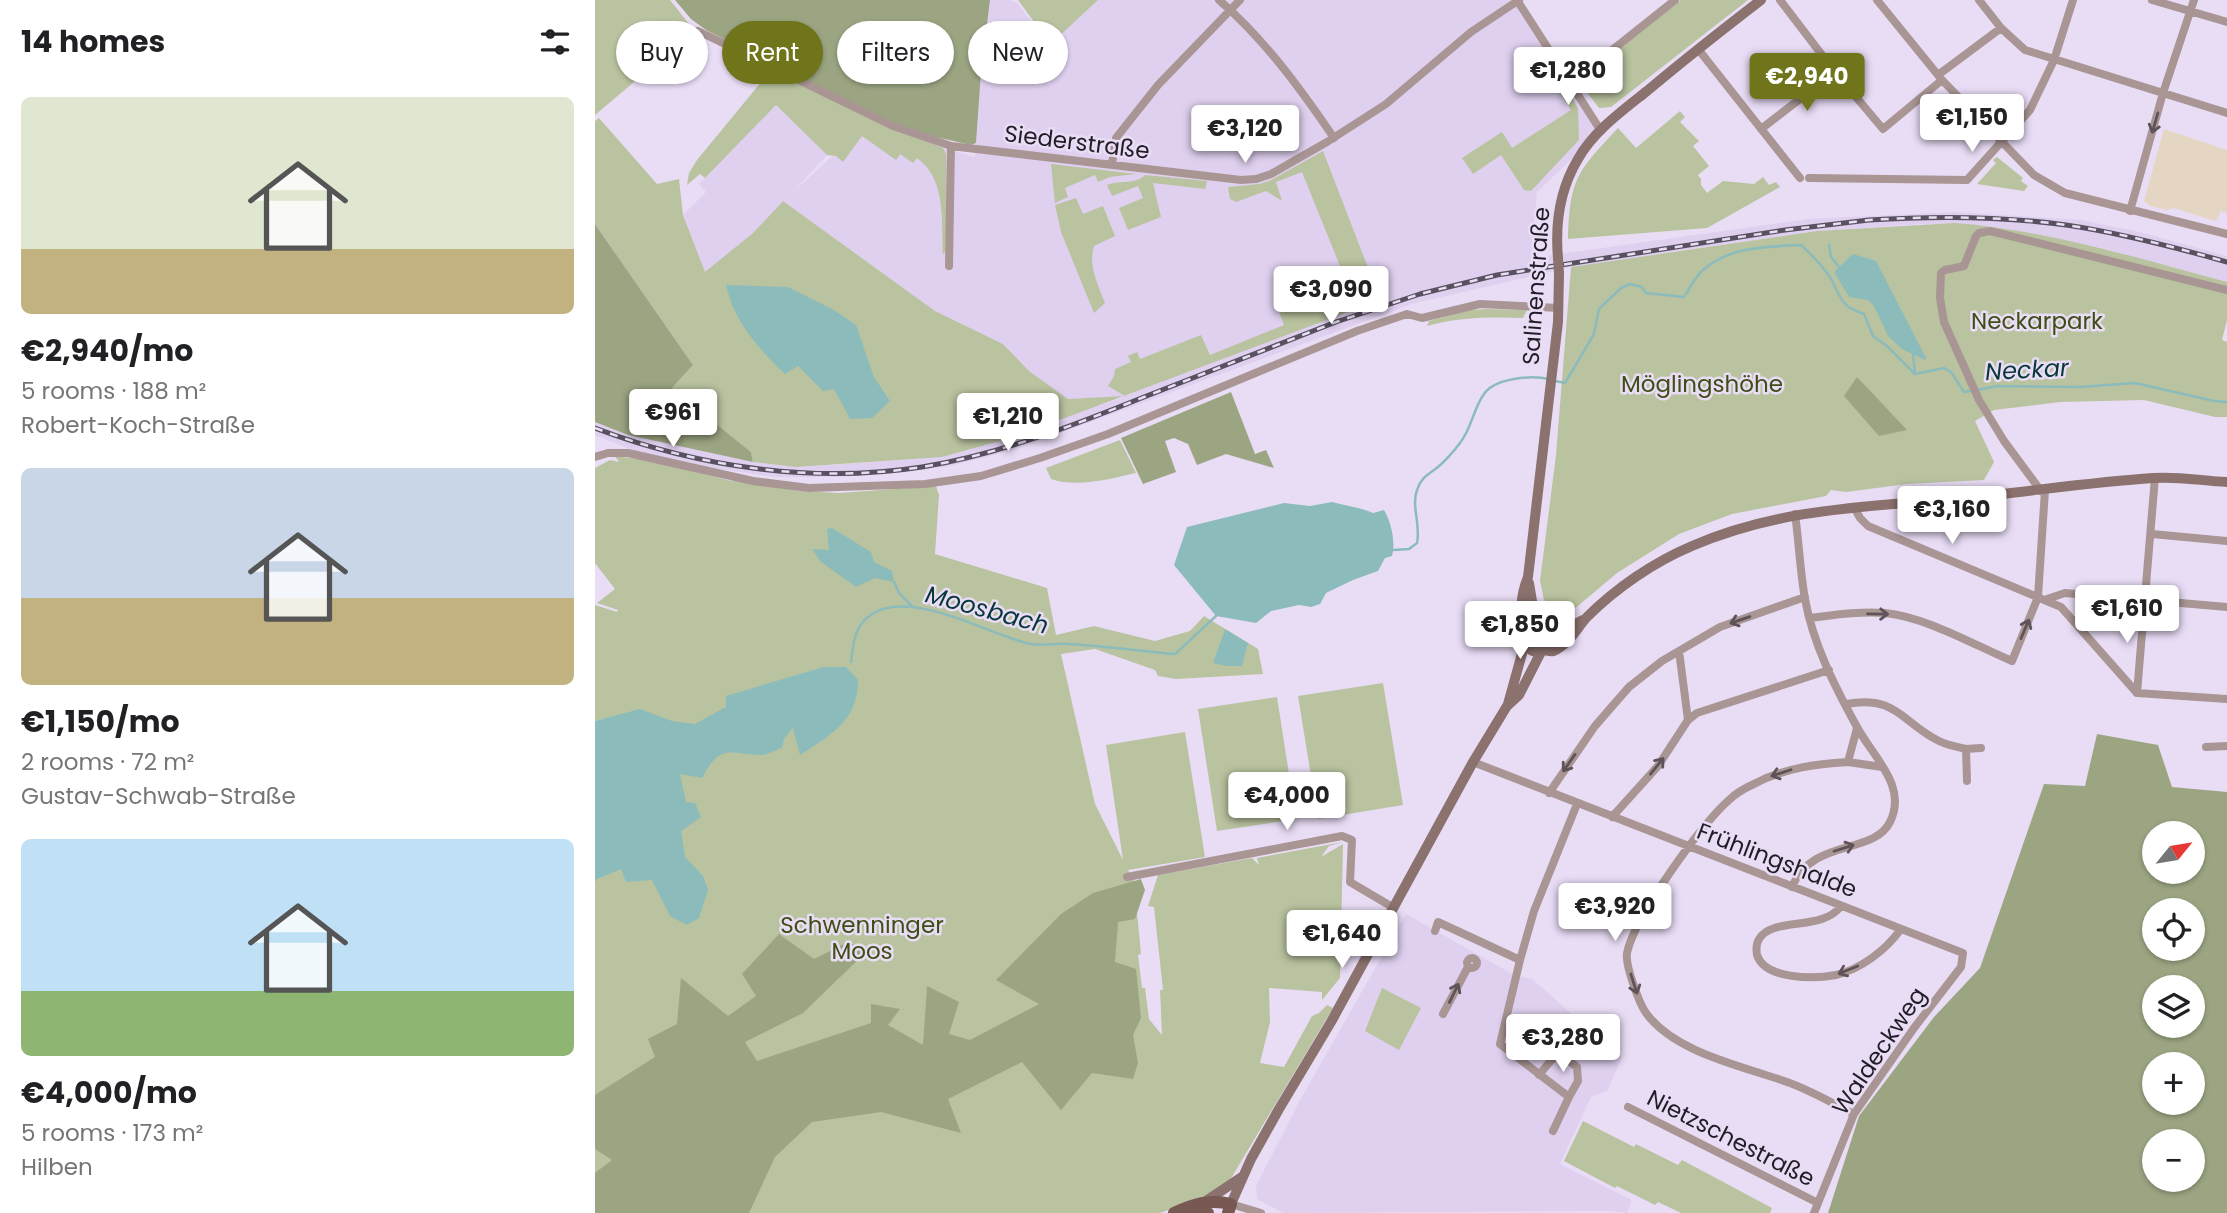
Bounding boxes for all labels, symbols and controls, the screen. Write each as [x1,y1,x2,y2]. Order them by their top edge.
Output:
text: 14 homes [21,20,165,63]
chip: Buy [616,21,708,84]
chip: Rent [722,21,823,84]
chip: Filters [837,21,954,84]
chip: New [968,21,1068,84]
icon: filters [536,23,574,61]
pin: €1,280 [1511,48,1625,107]
text: €1,280 [1530,54,1606,86]
pin: €2,940 [1750,54,1864,113]
text: €2,940 [1766,60,1848,92]
pin: €1,150 [1915,94,2029,154]
text: €1,150 [1936,101,2008,133]
pin: €3,120 [1188,106,1302,165]
one-way arrow [2148,111,2161,134]
text: €3,120 [1207,112,1283,144]
street label: Siederstraße [1002,117,1152,167]
icon: home [235,143,361,269]
street label: Salinenstraße [1515,206,1557,366]
pin: €3,090 [1274,266,1388,326]
text: €3,090 [1290,273,1372,305]
park label: Neckarpark [1971,305,2103,337]
text: €2,940/mo [21,329,193,372]
water label: Neckar [1984,351,2071,388]
park label: Möglingshöhe [1621,368,1783,400]
text: 5 rooms · 188 m² [21,375,206,407]
pin: €961 [632,390,714,449]
pin: €1,210 [951,393,1065,453]
text: €961 [645,396,701,428]
text: €1,210 [973,400,1043,432]
text: Robert-Koch-Straße [21,409,255,441]
pin: €3,160 [1895,486,2009,546]
text: €3,160 [1913,493,1991,525]
icon: home [235,514,361,640]
water label: Moosbach [922,577,1052,642]
pin: €1,610 [2070,586,2184,645]
text: €1,610 [2091,592,2163,624]
pin: €1,850 [1463,602,1577,661]
one-way arrow [1866,607,1889,621]
text: €1,850 [1481,608,1559,640]
one-way arrow [1729,614,1751,627]
one-way arrow [2019,619,2032,641]
text: €1,150/mo [21,700,180,743]
text: 2 rooms · 72 m² [21,746,194,778]
one-way arrow [1562,753,1576,772]
one-way arrow [1649,757,1665,775]
one-way arrow [1771,768,1793,780]
pin: €4,000 [1230,772,1344,832]
text: €4,000 [1244,779,1330,811]
text: Gustav-Schwab-Straße [21,780,296,812]
street label: Frühlingshalde [1692,815,1862,905]
north arrow [2142,821,2205,884]
map controls [2142,821,2205,1192]
one-way arrow [1833,841,1855,854]
pin: €3,920 [1558,884,1672,943]
icon: home [235,885,361,1011]
text: €3,920 [1574,890,1656,922]
button: locate [2142,898,2205,961]
park label: Schwenninger Moos [780,909,944,967]
pin: €1,640 [1285,911,1399,970]
text: €1,640 [1303,917,1381,949]
one-way arrow [1838,964,1859,977]
one-way arrow [1629,972,1642,994]
button: layers [2142,975,2205,1038]
street label: Waldeckweg [1824,981,1934,1121]
one-way arrow [1448,983,1461,1004]
pin: €3,280 [1506,1014,1620,1074]
text: €3,280 [1522,1021,1604,1053]
button: + [2142,1052,2205,1115]
text: €4,000/mo [21,1071,197,1114]
street label: Nietzschestraße [1642,1082,1820,1194]
text: 5 rooms · 173 m² [21,1117,203,1149]
button: − [2142,1129,2205,1192]
text: Hilben [21,1151,93,1183]

